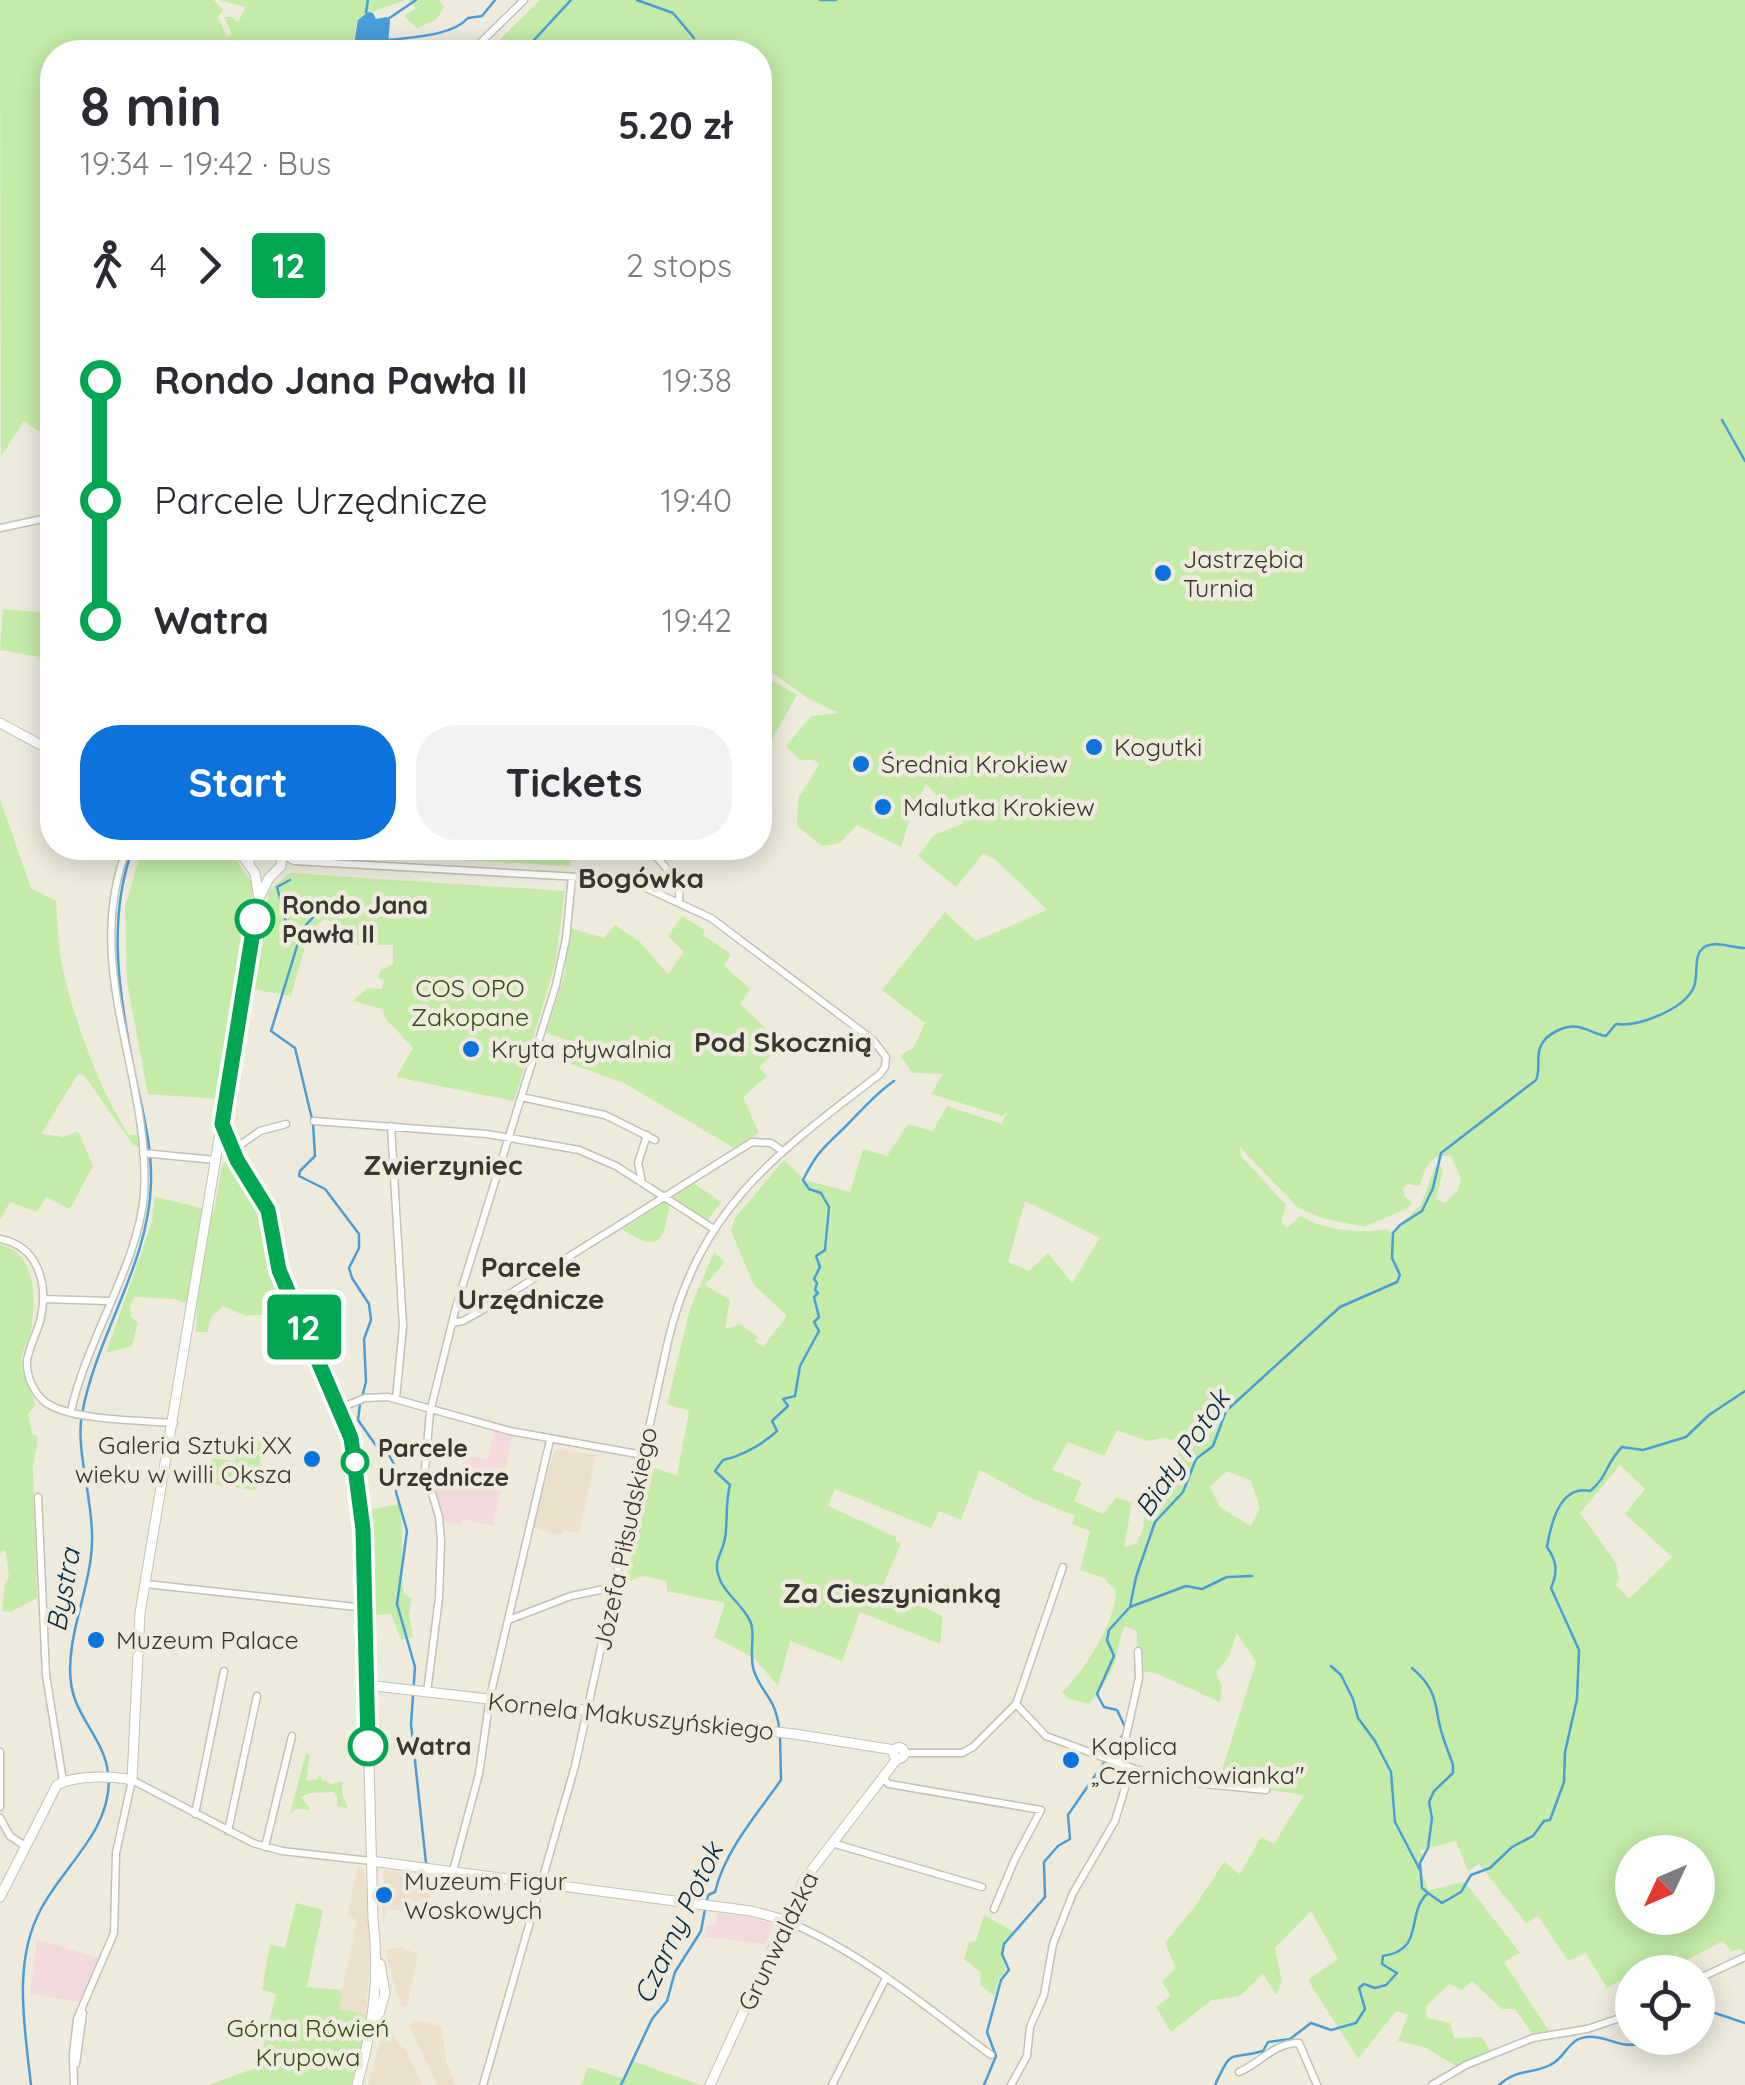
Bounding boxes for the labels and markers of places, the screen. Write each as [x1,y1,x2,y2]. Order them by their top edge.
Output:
place label: Jastrzębia Turnia [1183,543,1304,603]
marker: Jastrzębia Turnia [1152,562,1174,584]
place label: Kogutki [1114,731,1202,762]
marker: Kogutki [1083,736,1105,758]
place label: Średnia Krokiew [881,748,1068,779]
marker: Średnia Krokiew [850,753,872,775]
place label: Malutka Krokiew [903,791,1095,822]
marker: Malutka Krokiew [872,796,894,818]
place label: Rondo Jana Pawła II [282,889,428,949]
marker: Rondo Jana Pawła II [236,900,274,938]
place label: Kryta pływalnia [491,1033,672,1064]
marker: Kryta pływalnia [460,1038,482,1060]
place label: Galeria Sztuki XX wieku w willi Oksza [75,1429,292,1489]
place label: Parcele Urzędnicze [378,1432,509,1492]
marker: Galeria Sztuki XX wieku w willi Oksza [301,1448,323,1470]
marker: Parcele Urzędnicze [342,1449,368,1475]
place label: Muzeum Palace [116,1624,299,1655]
marker: Muzeum Palace [85,1629,107,1651]
marker: Watra [349,1727,387,1765]
place label: Watra [396,1730,472,1761]
place label: Kaplica „Czernichowianka" [1091,1730,1304,1790]
marker: Kaplica „Czernichowianka" [1060,1749,1082,1771]
place label: Muzeum Figur Woskowych [404,1865,568,1925]
marker: Muzeum Figur Woskowych [373,1884,395,1906]

